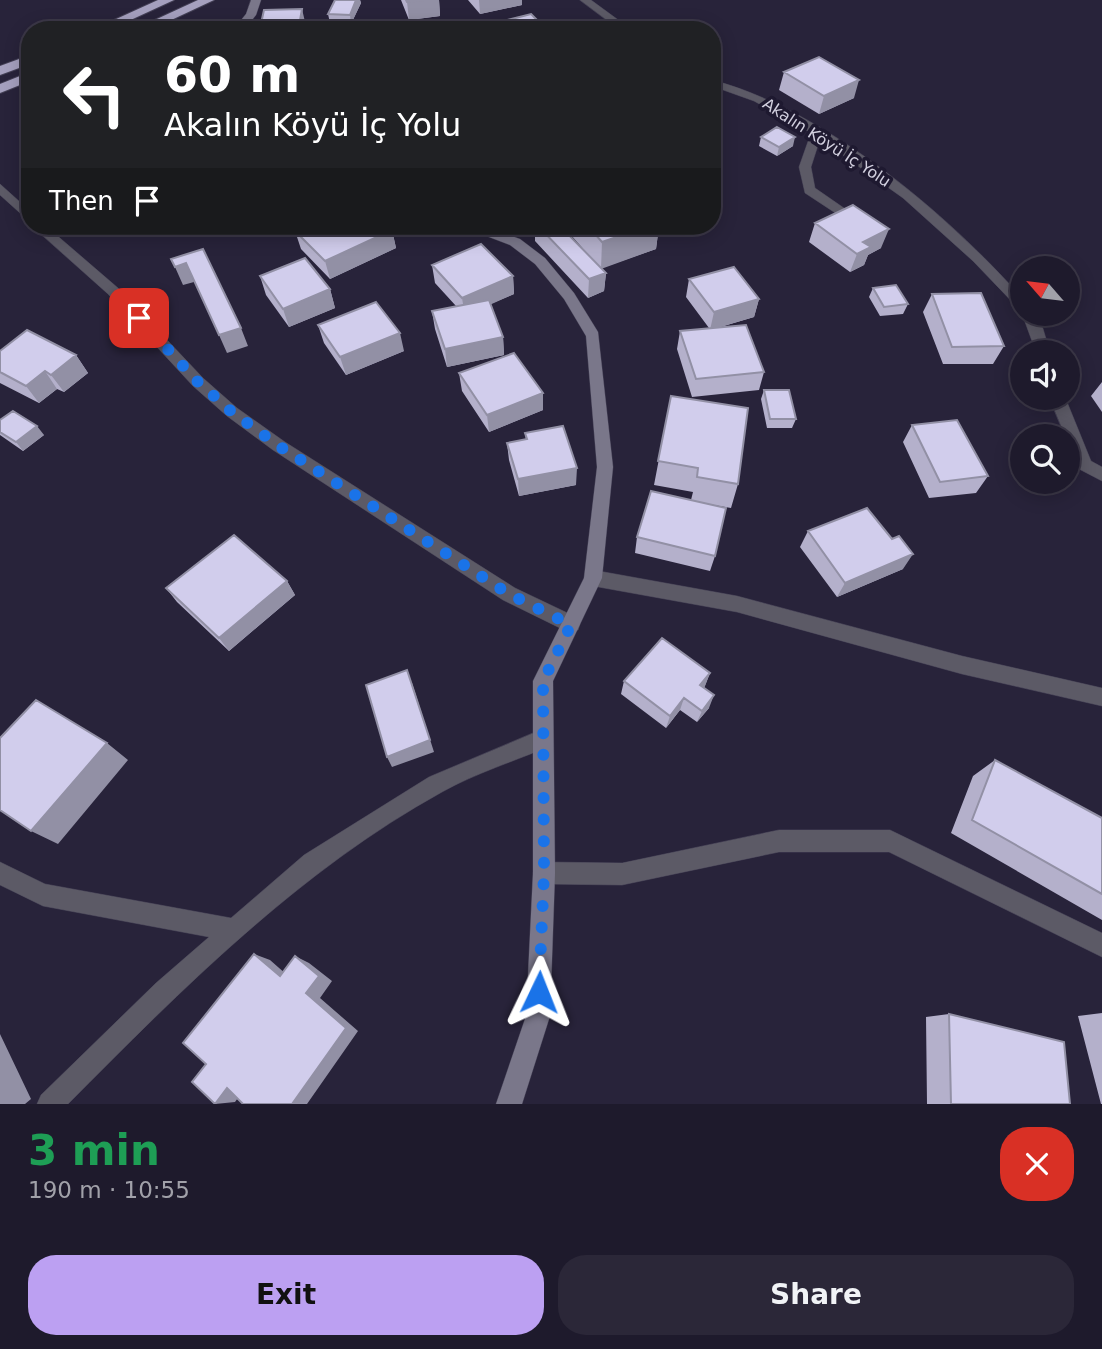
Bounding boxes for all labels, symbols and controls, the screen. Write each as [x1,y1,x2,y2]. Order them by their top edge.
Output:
text: 60 m [164,47,300,104]
icon: left [49,49,140,140]
street label: Akalın Köyü İç Yolu [759,94,894,191]
text: Akalın Köyü İç Yolu [164,106,461,144]
icon: arrive [128,182,166,220]
text: Then [49,186,114,216]
north arrow [1010,256,1080,326]
map controls [1010,256,1080,494]
pin [109,288,169,348]
icon: arrive [120,299,158,337]
button: sound [1010,340,1080,410]
button: search [1010,424,1080,494]
position arrow [502,955,576,1029]
text: 3 min [28,1126,160,1175]
button: close [1000,1127,1074,1201]
text: 190 m · 10:55 [28,1177,190,1203]
button: Exit [28,1255,544,1335]
button: Share [558,1255,1074,1335]

